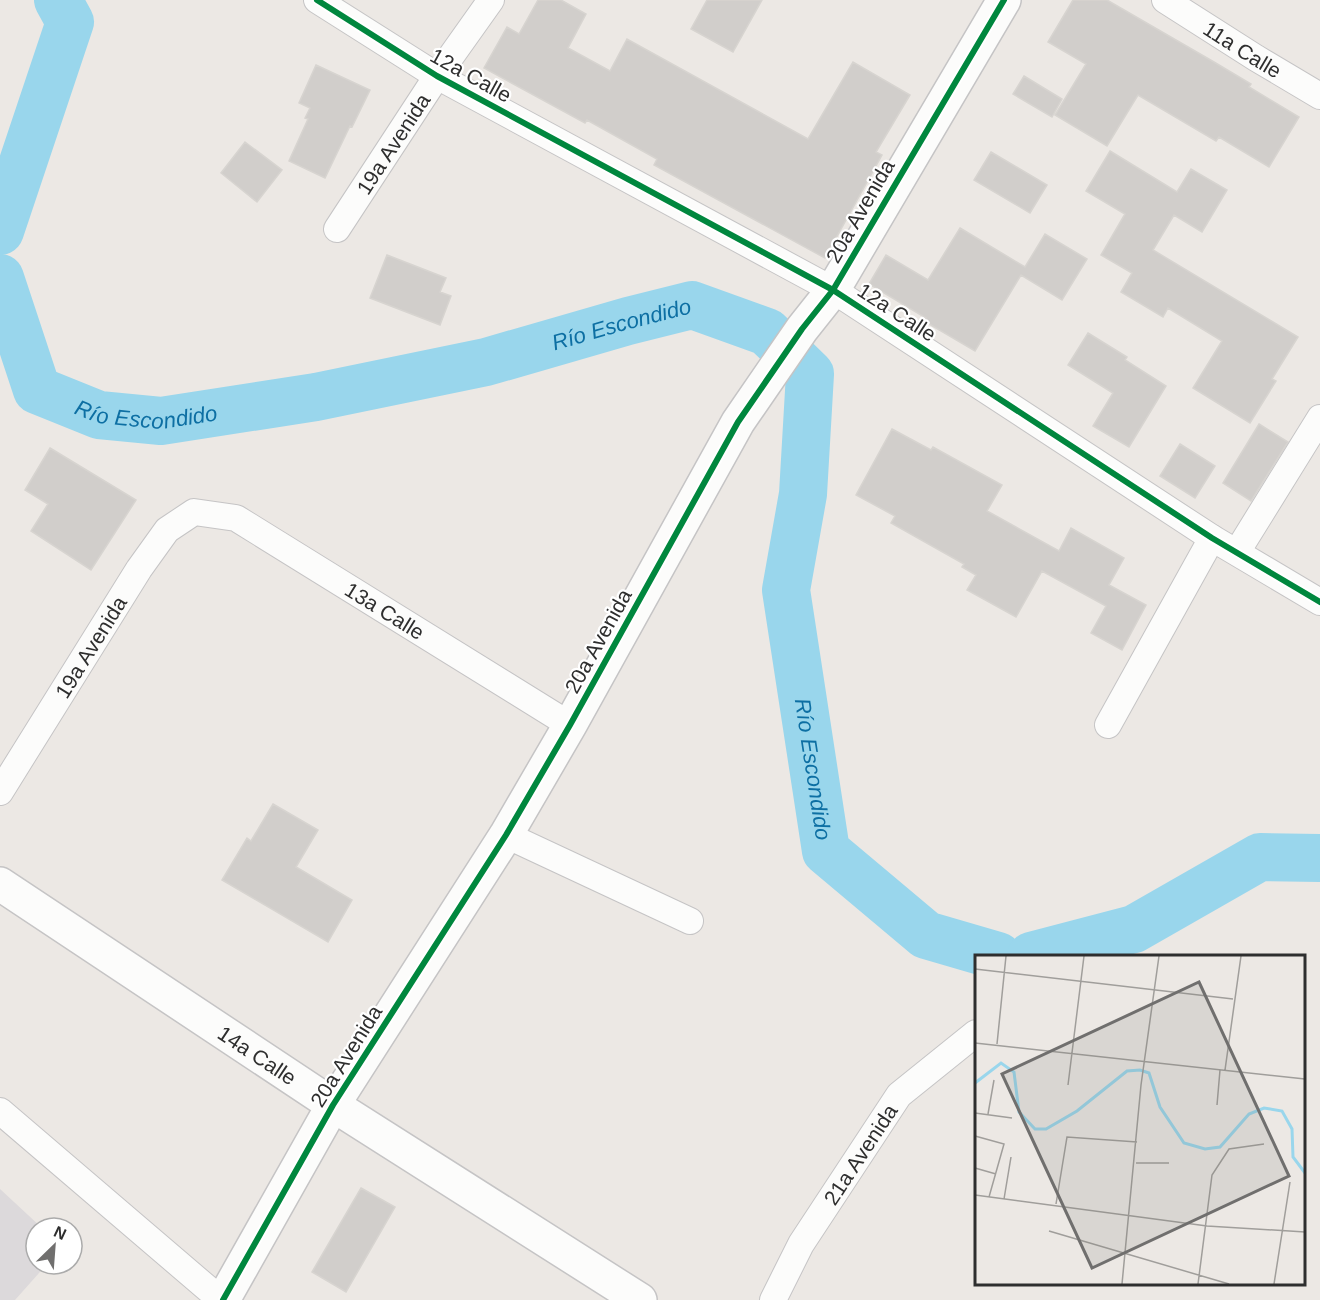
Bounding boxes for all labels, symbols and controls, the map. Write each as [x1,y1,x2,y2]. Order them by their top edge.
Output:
street label: 11a Calle [1200,16,1286,82]
street label: 12a Calle [427,43,515,107]
street label: 19a Avenida [352,89,434,198]
street label: 20a Avenida [821,155,899,267]
street label: 12a Calle [854,278,940,346]
water label: Río Escondido [549,293,693,355]
water label: Río Escondido [72,394,219,434]
street label: 13a Calle [341,577,429,644]
street label: 20a Avenida [560,585,636,697]
street label: 19a Avenida [50,592,131,702]
water label: Río Escondido [790,696,837,842]
inset map [975,955,1305,1285]
street label: 20a Avenida [306,1001,386,1111]
street label: 14a Calle [214,1021,301,1089]
street label: 21a Avenida [819,1100,901,1209]
north arrow [24,1216,84,1276]
text: N [51,1223,69,1243]

